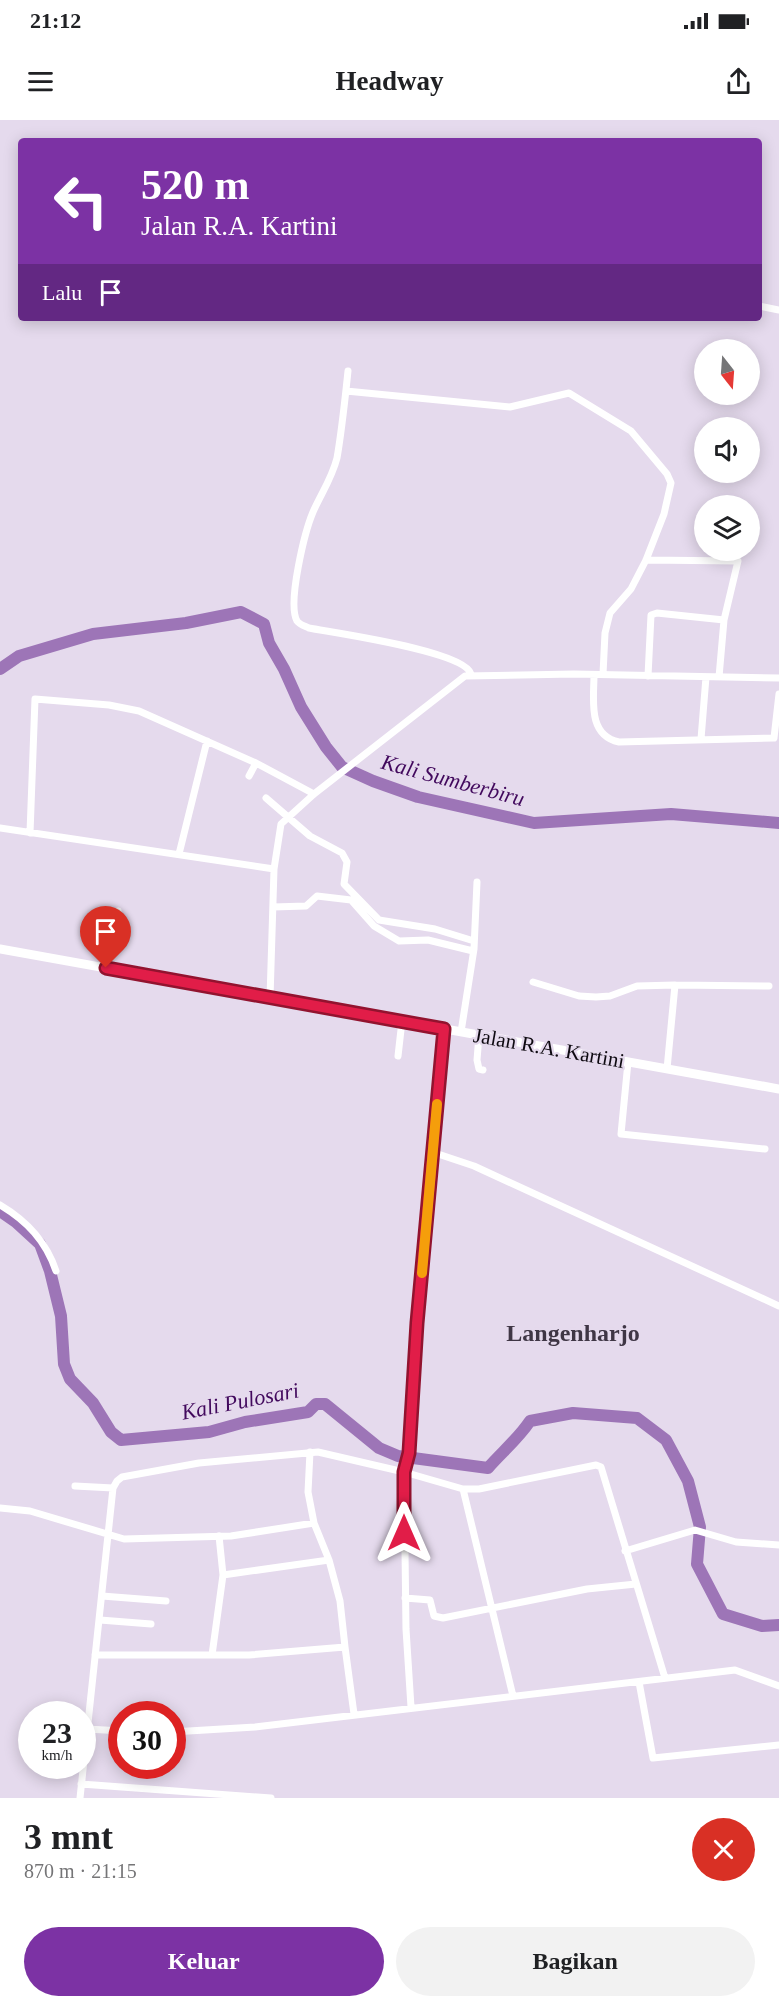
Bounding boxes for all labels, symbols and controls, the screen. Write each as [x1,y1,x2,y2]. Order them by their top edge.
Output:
text: 21:12 [30,8,81,33]
icon: menu [24,65,57,98]
icon: share [722,65,755,98]
text: Headway [336,66,444,96]
icon: left [42,162,120,240]
text: 520 m [141,162,250,208]
text: Jalan R.A. Kartini [141,211,337,241]
icon: arrive [94,276,127,309]
text: Lalu [42,280,82,305]
north arrow [694,339,760,405]
map controls [694,339,760,561]
button: sound [694,417,760,483]
button: layers [694,495,760,561]
water label: Kali Sumberbiru [378,749,527,811]
pin [80,906,131,968]
icon: arrive [89,915,122,948]
street label: Jalan R.A. Kartini [472,1023,626,1073]
district label: Langenharjo [506,1320,640,1346]
water label: Kali Pulosari [178,1377,301,1425]
position arrow [372,1501,436,1565]
speed limit sign: 30 [108,1701,186,1779]
text: 23 [42,1716,72,1749]
text: km/h [42,1747,72,1763]
text: 3 mnt [24,1817,113,1857]
button: close [692,1818,755,1881]
text: 870 m · 21:15 [24,1860,137,1882]
button: Keluar [24,1927,384,1996]
button: Bagikan [396,1927,755,1996]

